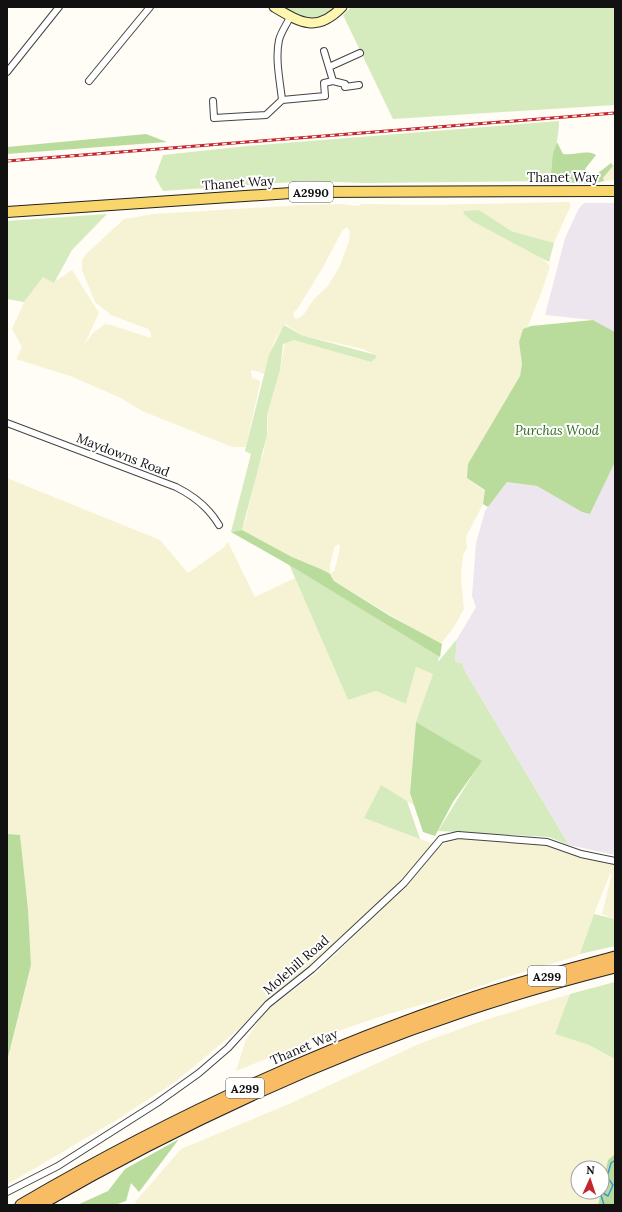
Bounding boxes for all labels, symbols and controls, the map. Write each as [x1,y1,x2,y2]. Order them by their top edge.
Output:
street label: Thanet Way [527,169,599,186]
street label: Thanet Way [202,172,275,194]
road number: A2990 [289,182,333,202]
park label: Purchas Wood [515,422,600,439]
street label: Maydowns Road [74,429,172,481]
street label: Molehill Road [259,931,333,998]
road number: A299 [528,966,566,986]
street label: Thanet Way [268,1025,341,1069]
road number: A299 [226,1078,264,1098]
north arrow [570,1160,610,1200]
text: N [586,1163,596,1177]

